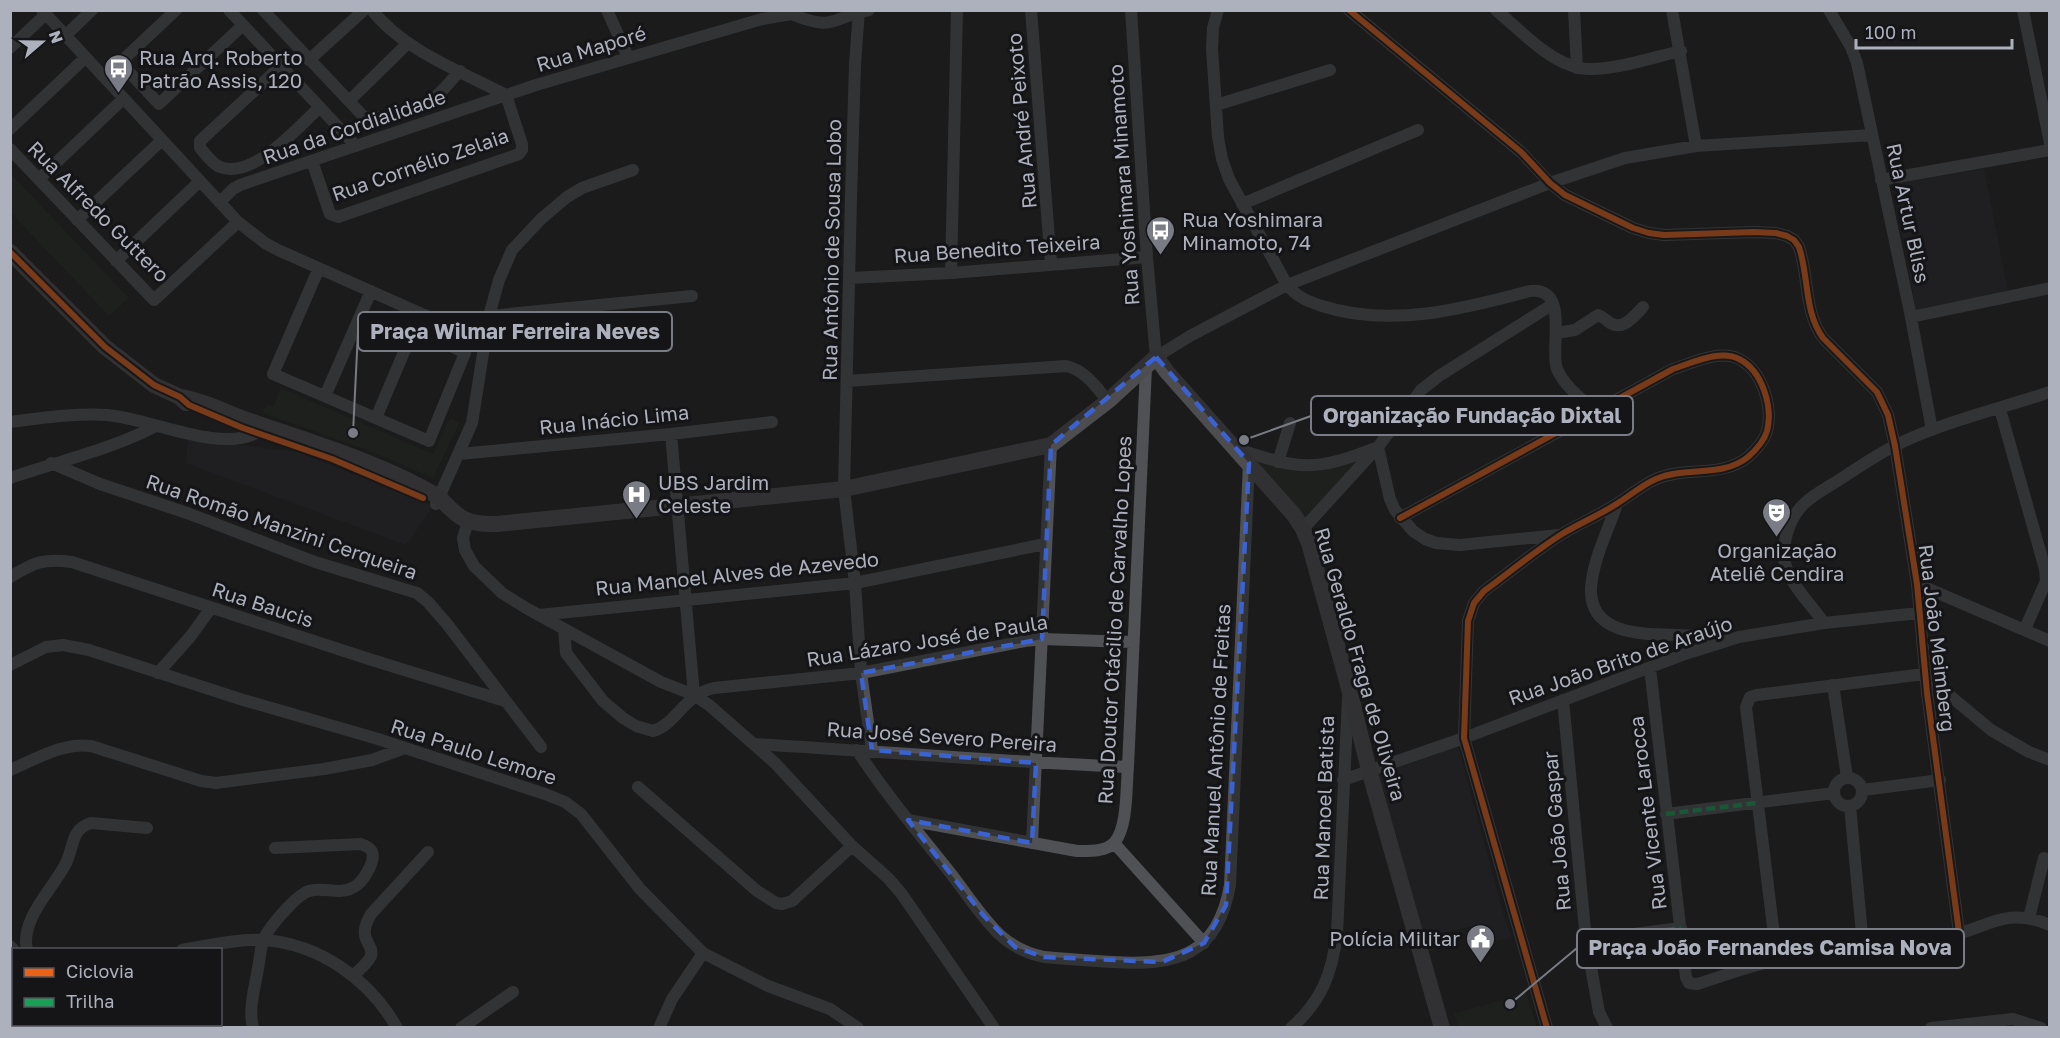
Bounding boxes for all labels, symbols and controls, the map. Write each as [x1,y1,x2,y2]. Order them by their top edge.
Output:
north arrow [12,12,72,72]
scale bar [1856,12,2012,50]
street label: Rua Maporé [533,20,649,76]
text: 100 m [1865,21,1916,43]
text: N [45,28,68,46]
street label: Rua André Peixoto [1001,32,1041,210]
place label: Rua Arq. Roberto Patrão Assis, 120 [139,45,302,92]
bus stop icon: Rua Arq. Roberto Patrão Assis, 120 [102,52,134,94]
street label: Rua Yoshimara Minamoto [1103,64,1143,306]
street label: Rua da Cordialidade [260,83,448,169]
street label: Rua Antônio de Sousa Lobo [817,119,845,381]
street label: Rua Cornélio Zelaia [329,123,511,205]
street label: Rua Alfredo Guttero [23,135,175,287]
street label: Rua Artur Bliss [1882,141,1936,285]
place label: Rua Yoshimara Minamoto, 74 [1182,207,1323,254]
bus stop icon: Rua Yoshimara Minamoto, 74 [1145,214,1177,256]
street label: Rua Benedito Teixeira [893,229,1101,267]
callout: Praça Wilmar Ferreira Neves [358,312,672,351]
text: Praça Wilmar Ferreira Neves [370,318,660,344]
callout: Organização Fundação Dixtal [1311,396,1633,435]
street label: Rua Inácio Lima [538,399,690,439]
text: Organização Fundação Dixtal [1323,402,1621,428]
street label: Rua Doutor Otácilio de Carvalho Lopes [1092,435,1136,805]
street label: Rua Romão Manzini Cerqueira [143,468,421,584]
place label: UBS Jardim Celeste [658,470,769,517]
hospital icon: UBS Jardim Celeste [621,478,653,520]
theatre icon: Organização Ateliê Cendira [1761,496,1793,538]
street label: Rua Geraldo Fraga de Oliveira [1310,525,1412,803]
place label: Organização Ateliê Cendira [1710,538,1844,585]
street label: Rua João Meimberg [1915,543,1961,733]
street label: Rua Manoel Alves de Azevedo [594,546,880,600]
street label: Rua Baucis [209,576,317,632]
street label: Rua Manuel Antônio de Freitas [1195,603,1235,897]
street label: Rua Lázaro José de Paula [805,609,1049,671]
street label: Rua João Brito de Araújo [1505,610,1735,710]
street label: Rua Paulo Lemore [388,713,560,789]
street label: Rua Manoel Batista [1308,715,1338,901]
street label: Rua Vicente Larocca [1623,715,1671,911]
street label: Rua José Severo Pereira [826,716,1058,756]
street label: Rua João Gaspar [1537,750,1575,912]
public building icon: Polícia Militar [1465,922,1497,964]
place label: Polícia Militar [1329,926,1460,950]
callout: Praça João Fernandes Camisa Nova [1577,929,1964,968]
text: Praça João Fernandes Camisa Nova [1588,934,1952,960]
legend [12,948,222,1026]
text: Ciclovia [66,960,134,982]
text: Trilha [66,990,114,1012]

